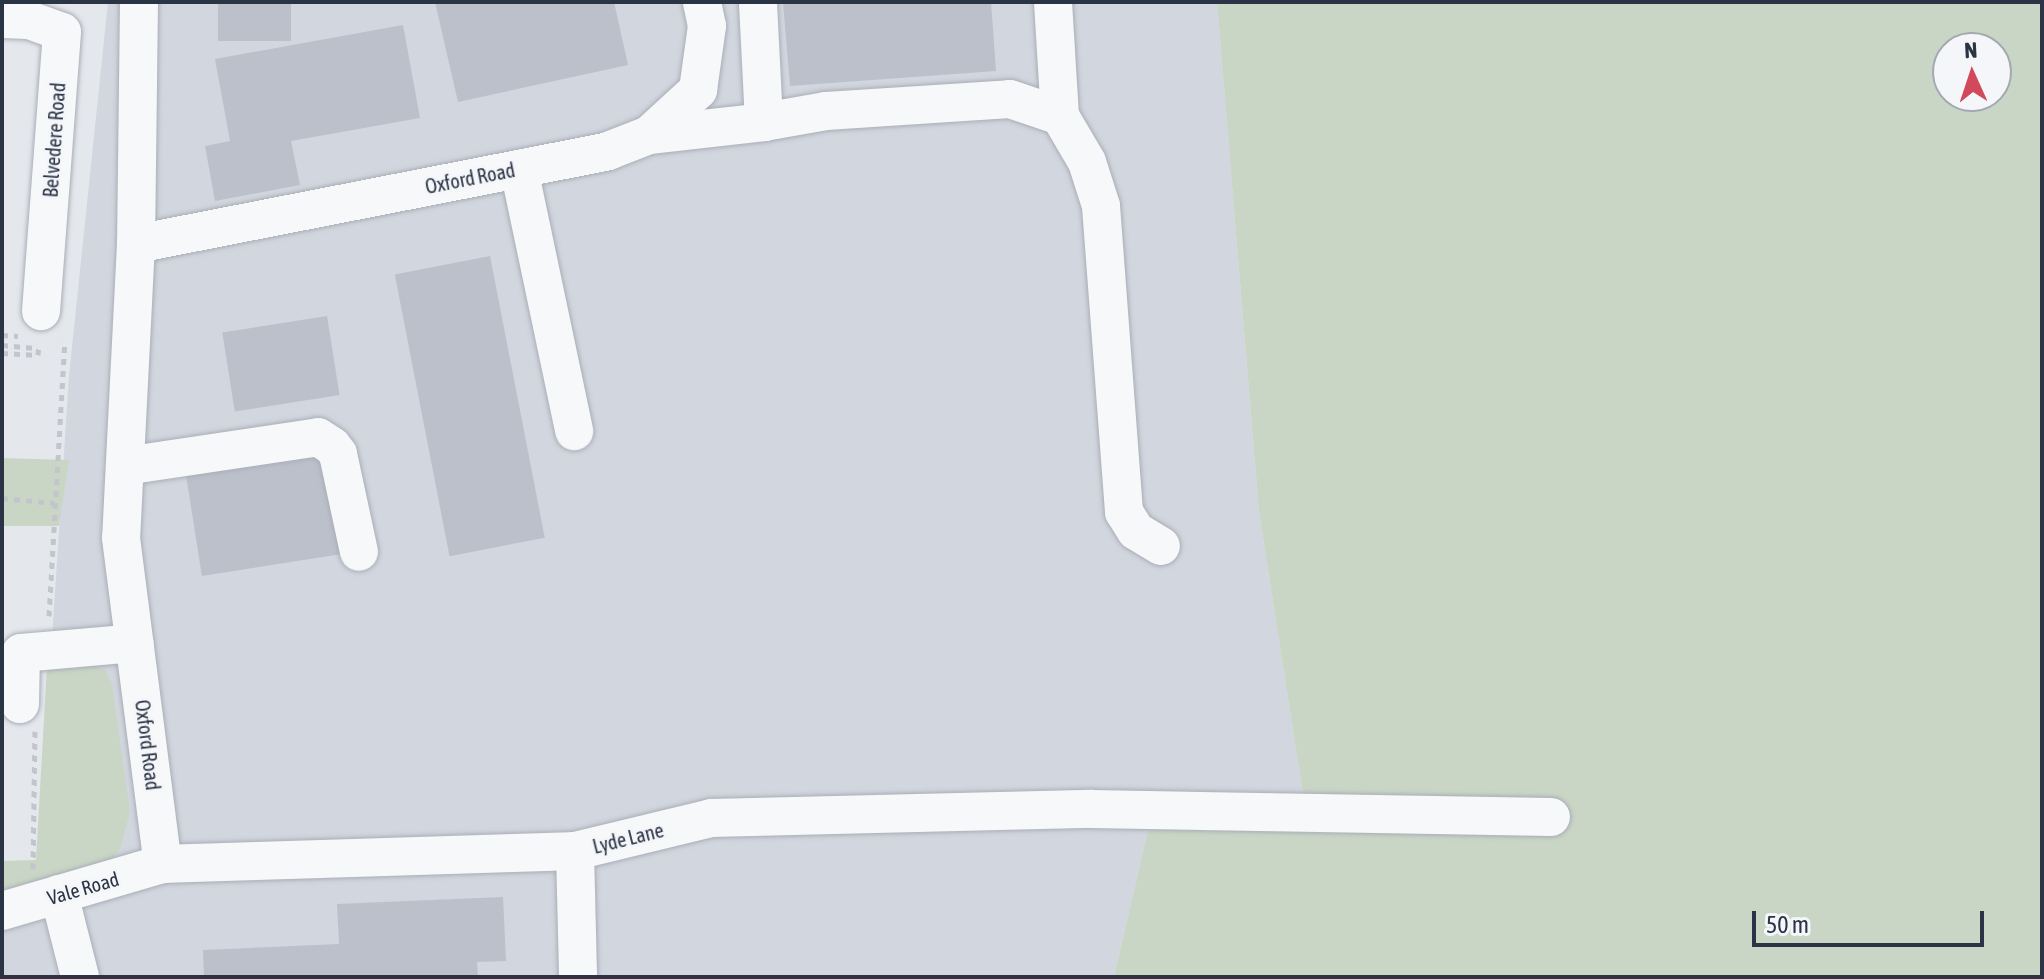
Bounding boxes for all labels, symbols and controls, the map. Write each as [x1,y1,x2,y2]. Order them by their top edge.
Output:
north arrow [1932,32,2012,112]
text: N [1964,37,1978,63]
street label: Belvedere Road [38,82,70,198]
street label: Oxford Road [423,158,517,198]
street label: Oxford Road [131,698,165,792]
street label: Lyde Lane [590,818,666,858]
street label: Vale Road [44,866,122,910]
scale bar [1756,895,1988,945]
text: 50 m [1766,911,1809,938]

